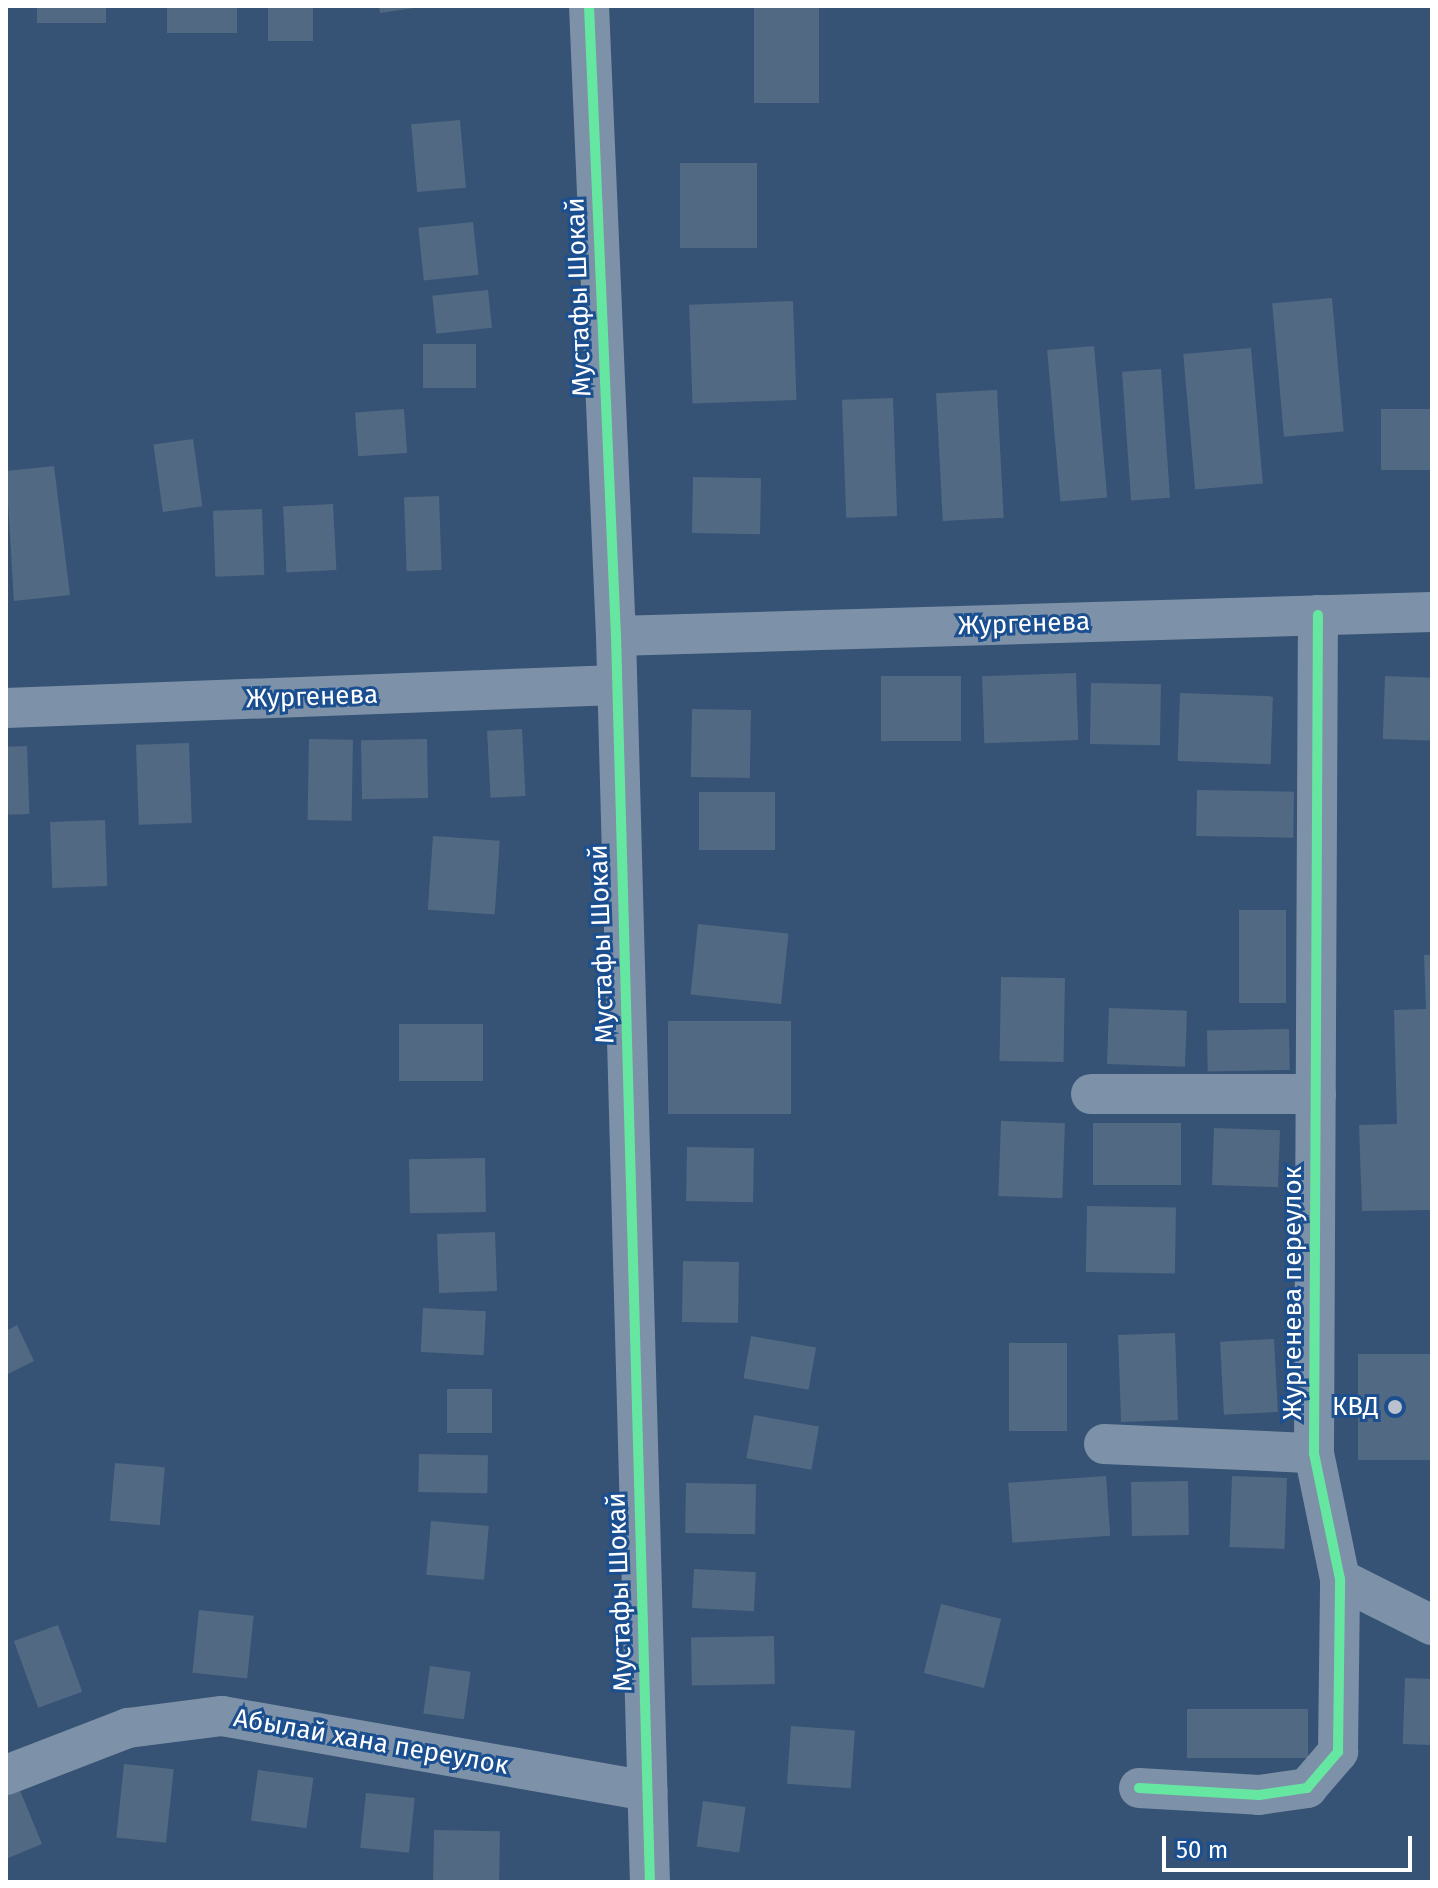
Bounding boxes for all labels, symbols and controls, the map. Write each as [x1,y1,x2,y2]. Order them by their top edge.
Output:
street label: Мустафы Шокай [560,197,598,397]
street label: Жургенева [957,606,1091,642]
street label: Жургенева [245,679,379,715]
street label: Мустафы Шокай [583,844,621,1044]
street label: Жургенева переулок [1277,1166,1309,1420]
place label: КВД [1332,1391,1379,1423]
marker: КВД [1386,1398,1404,1416]
street label: Мустафы Шокай [601,1492,639,1692]
street label: Абылай хана переулок [231,1702,511,1782]
scale bar [1166,1820,1416,1870]
text: 50 m [1176,1836,1228,1864]

